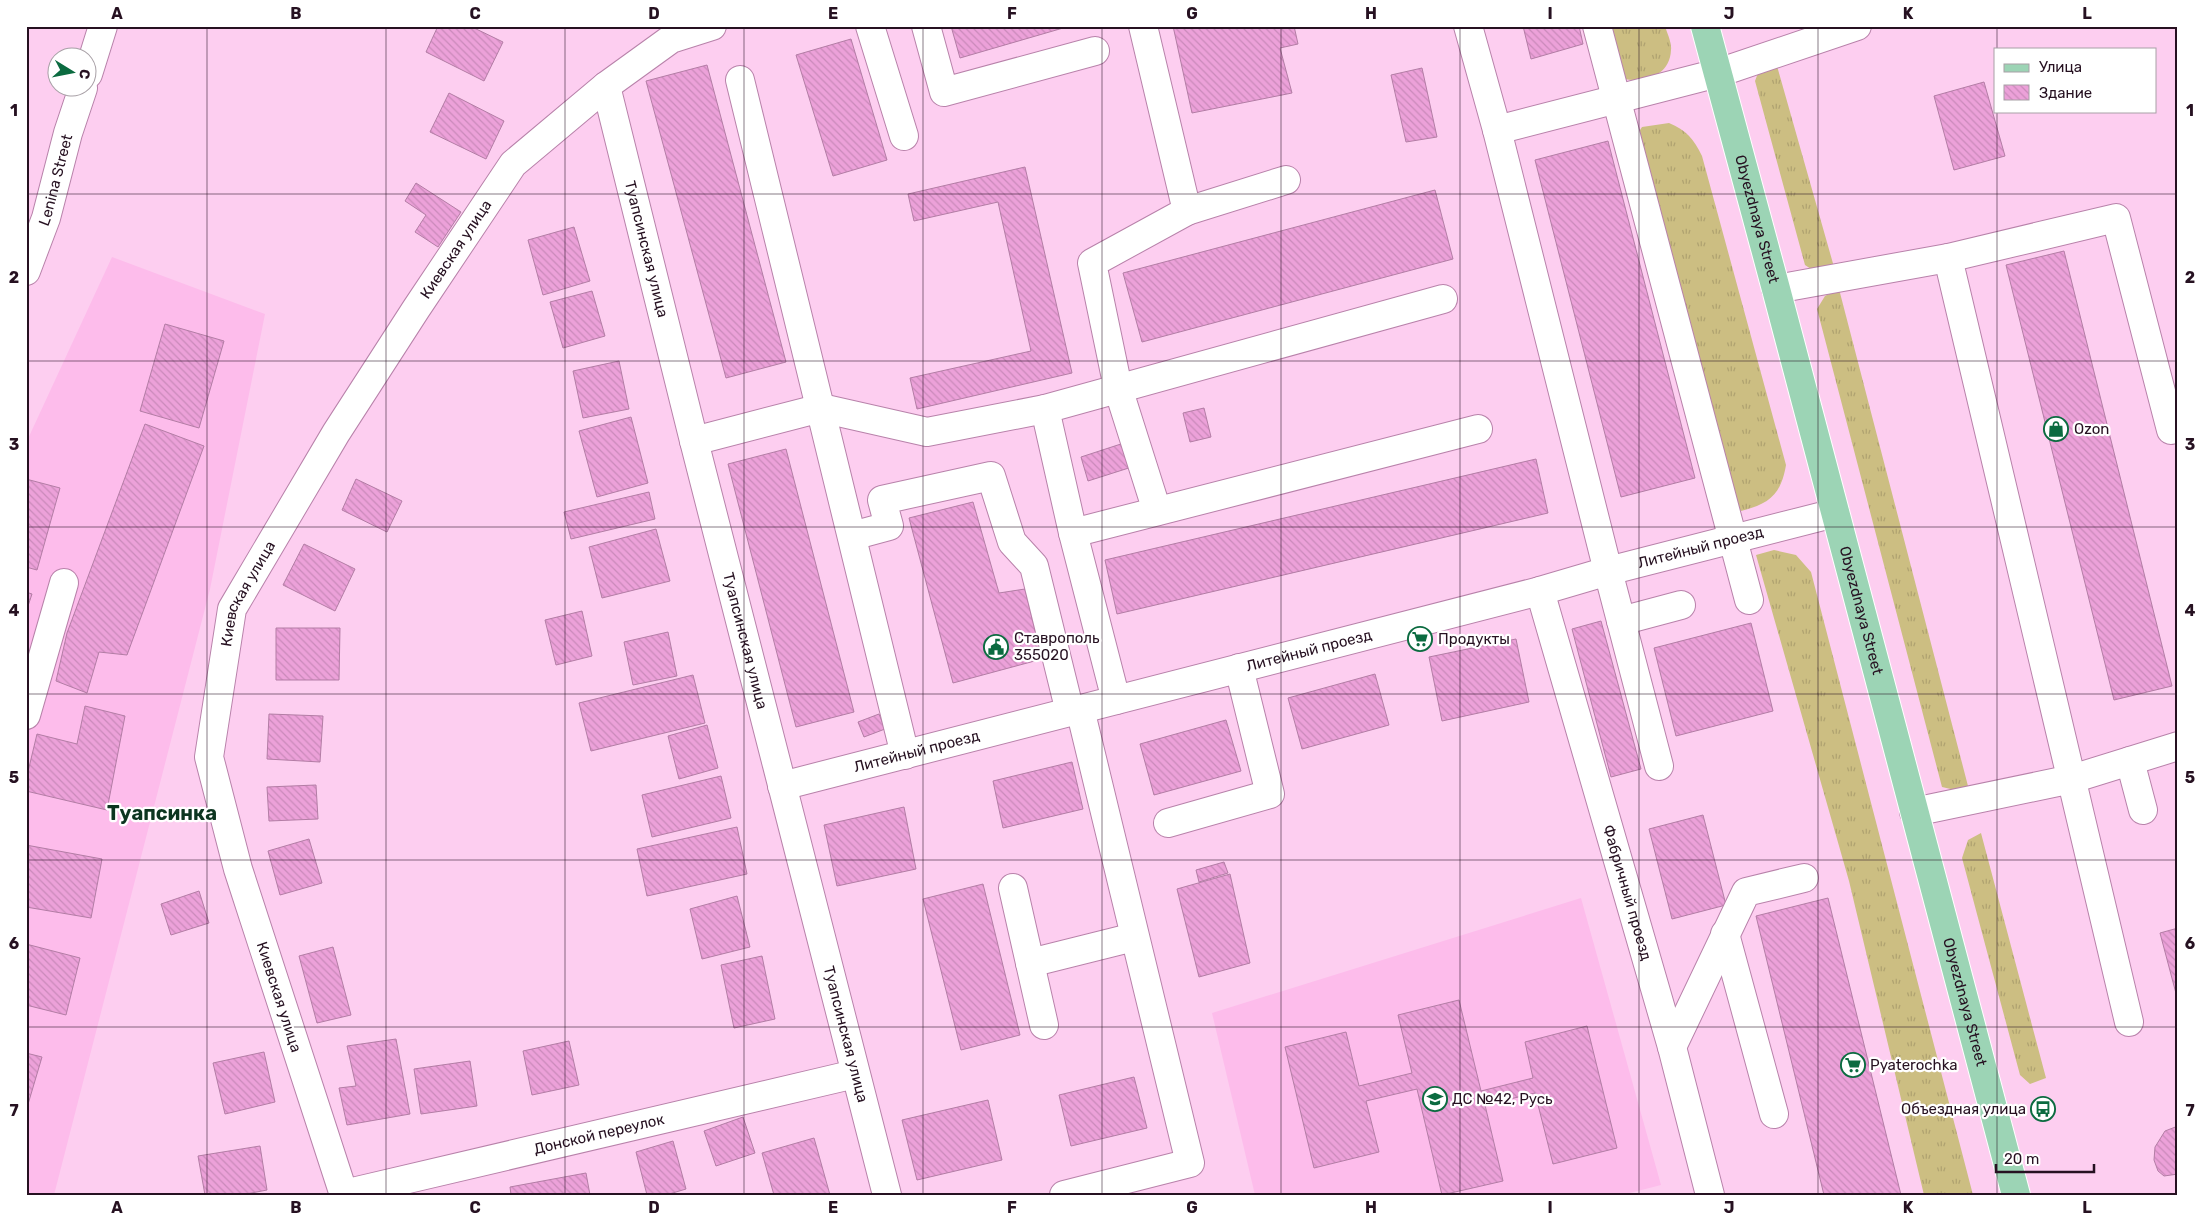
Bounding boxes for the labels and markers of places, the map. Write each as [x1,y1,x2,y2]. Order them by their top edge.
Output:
shop icon: Ozon [2043,416,2069,442]
place label: Ozon [2074,420,2109,438]
supermarket icon: Продукты [1407,626,1433,652]
place label: Ставрополь 355020 [1014,629,1100,664]
place label: Продукты [1438,630,1510,648]
public building icon: Ставрополь 355020 [983,634,1009,660]
supermarket icon: Pyaterochka [1840,1052,1866,1078]
place label: Pyaterochka [1870,1056,1958,1074]
school or university icon: ДС №42, Русь [1422,1086,1448,1112]
place label: ДС №42, Русь [1452,1090,1553,1108]
bus stop icon: Объездная улица [2030,1096,2056,1122]
place label: Объездная улица [1901,1100,2026,1118]

